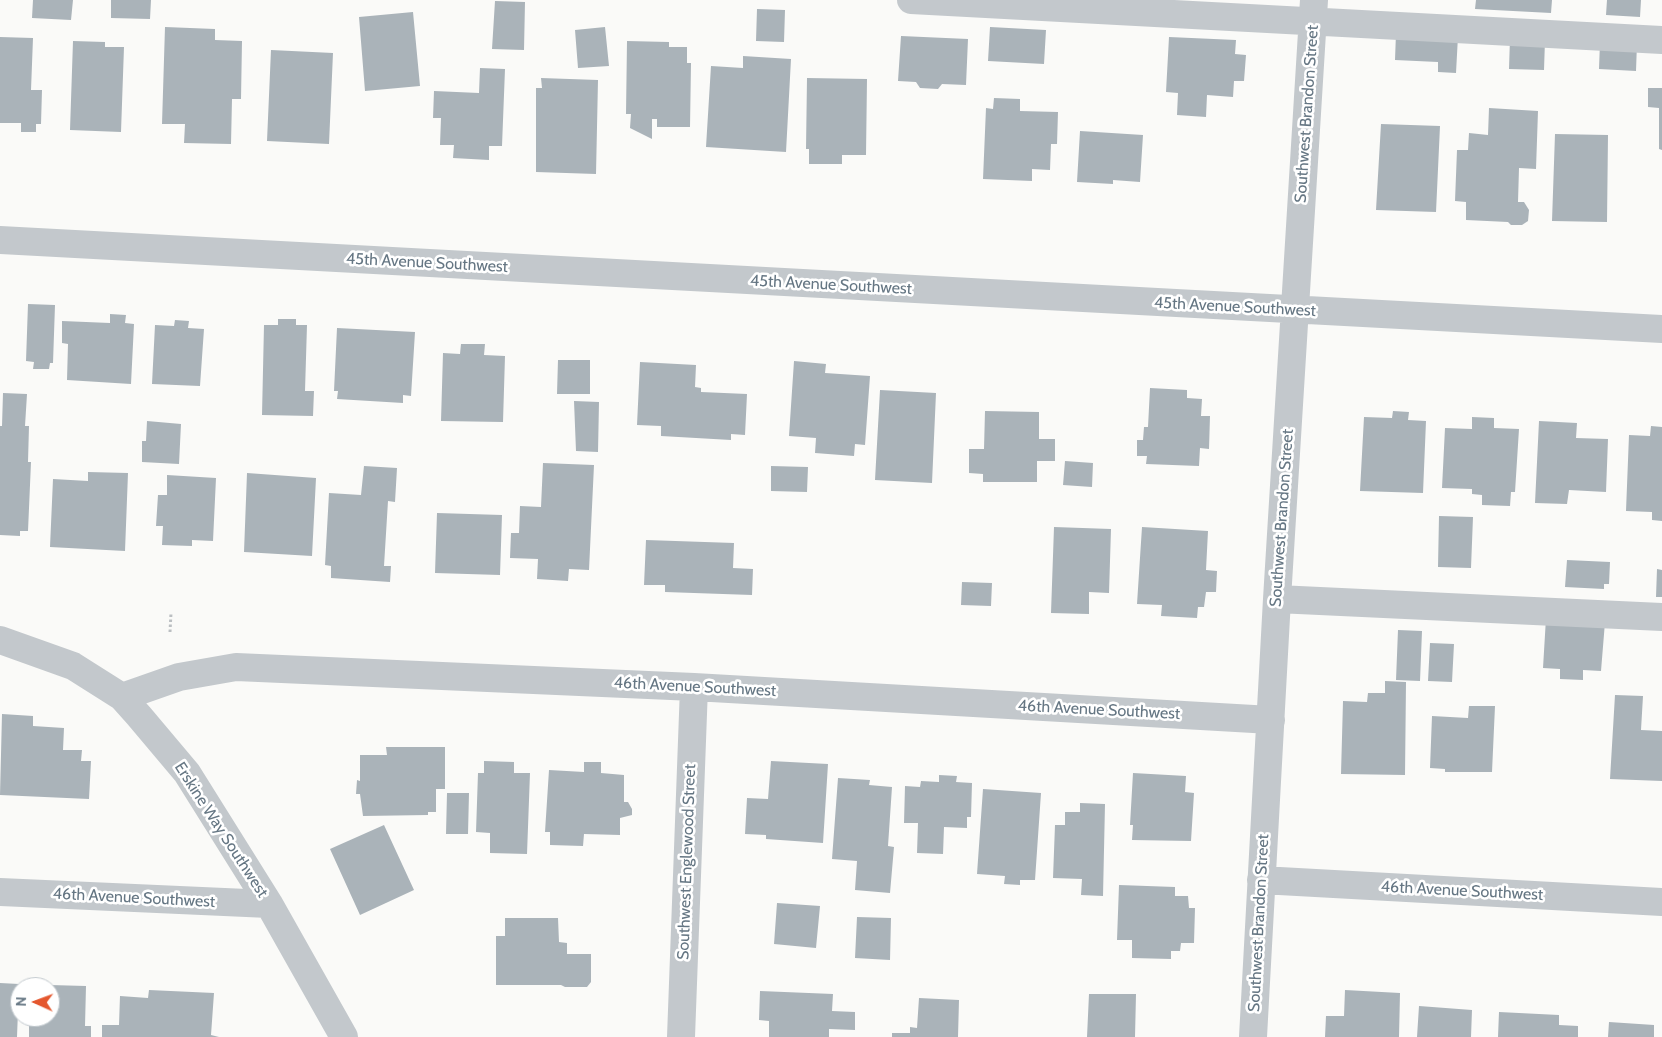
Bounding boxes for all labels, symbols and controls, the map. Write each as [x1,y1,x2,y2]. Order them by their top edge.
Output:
street label: Southwest Brandon Street [1291,24,1323,204]
street label: 45th Avenue Southwest [346,249,508,277]
street label: 45th Avenue Southwest [750,271,912,299]
street label: 45th Avenue Southwest [1154,293,1316,321]
street label: Southwest Brandon Street [1266,428,1298,608]
street label: 46th Avenue Southwest [613,673,777,701]
street label: 46th Avenue Southwest [1017,696,1181,724]
street label: Erskine Way Southwest [170,759,272,901]
street label: Southwest Englewood Street [674,764,700,960]
street label: Southwest Brandon Street [1245,834,1273,1012]
street label: 46th Avenue Southwest [1380,877,1544,905]
street label: 46th Avenue Southwest [52,884,216,912]
north arrow [10,977,60,1027]
text: N [12,996,30,1007]

